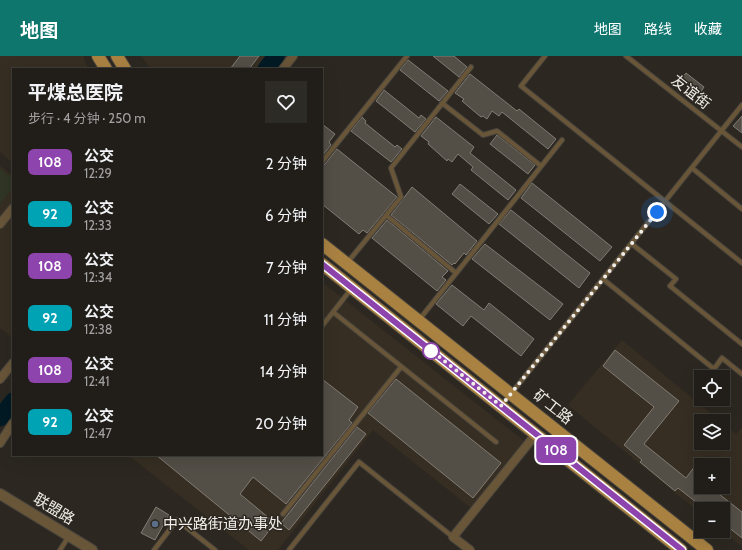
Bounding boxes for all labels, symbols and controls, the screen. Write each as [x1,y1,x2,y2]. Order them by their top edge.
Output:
text: 地图 [20,19,58,42]
text: 地图 [594,20,622,38]
text: 路线 [644,20,672,38]
text: 收藏 [694,20,722,38]
street label: 友谊街 [668,71,714,113]
text: 平煤总医院 [28,81,123,104]
button: heart [265,81,307,123]
text: 步行 · 4 分钟 · 250 m [28,110,146,126]
text: 公交 [84,147,114,165]
text: 108 [38,153,62,171]
text: 2 分钟 [266,155,307,173]
text: 12:29 [84,165,112,181]
text: 公交 [84,199,114,217]
your location [647,202,667,222]
text: 92 [42,205,58,223]
text: 6 分钟 [265,207,307,225]
text: 12:33 [84,217,112,233]
text: 公交 [84,251,114,269]
text: 108 [38,257,62,275]
text: 7 分钟 [266,259,307,277]
text: 12:34 [84,269,112,285]
text: 公交 [84,303,114,321]
text: 92 [42,309,58,327]
text: 11 分钟 [264,311,307,329]
text: 12:38 [84,321,113,337]
unlabelled marker [422,342,440,360]
text: 公交 [84,355,114,373]
text: 108 [38,361,62,379]
text: 14 分钟 [260,363,307,381]
map controls [694,370,730,538]
button: locate [694,370,730,406]
text: 12:41 [84,373,110,389]
street label: 矿工路 [530,386,576,428]
text: 公交 [84,407,114,425]
text: 92 [42,413,58,431]
button: layers [694,414,730,450]
text: 20 分钟 [255,415,307,433]
text: 12:47 [84,425,112,441]
line badge: 108 [533,437,579,463]
text: 108 [544,441,568,459]
button: + [694,458,730,494]
street label: 联盟路 [30,490,78,528]
button: − [694,502,730,538]
place label: 中兴路街道办事处 [163,515,283,533]
marker: 中兴路街道办事处 [150,519,160,529]

